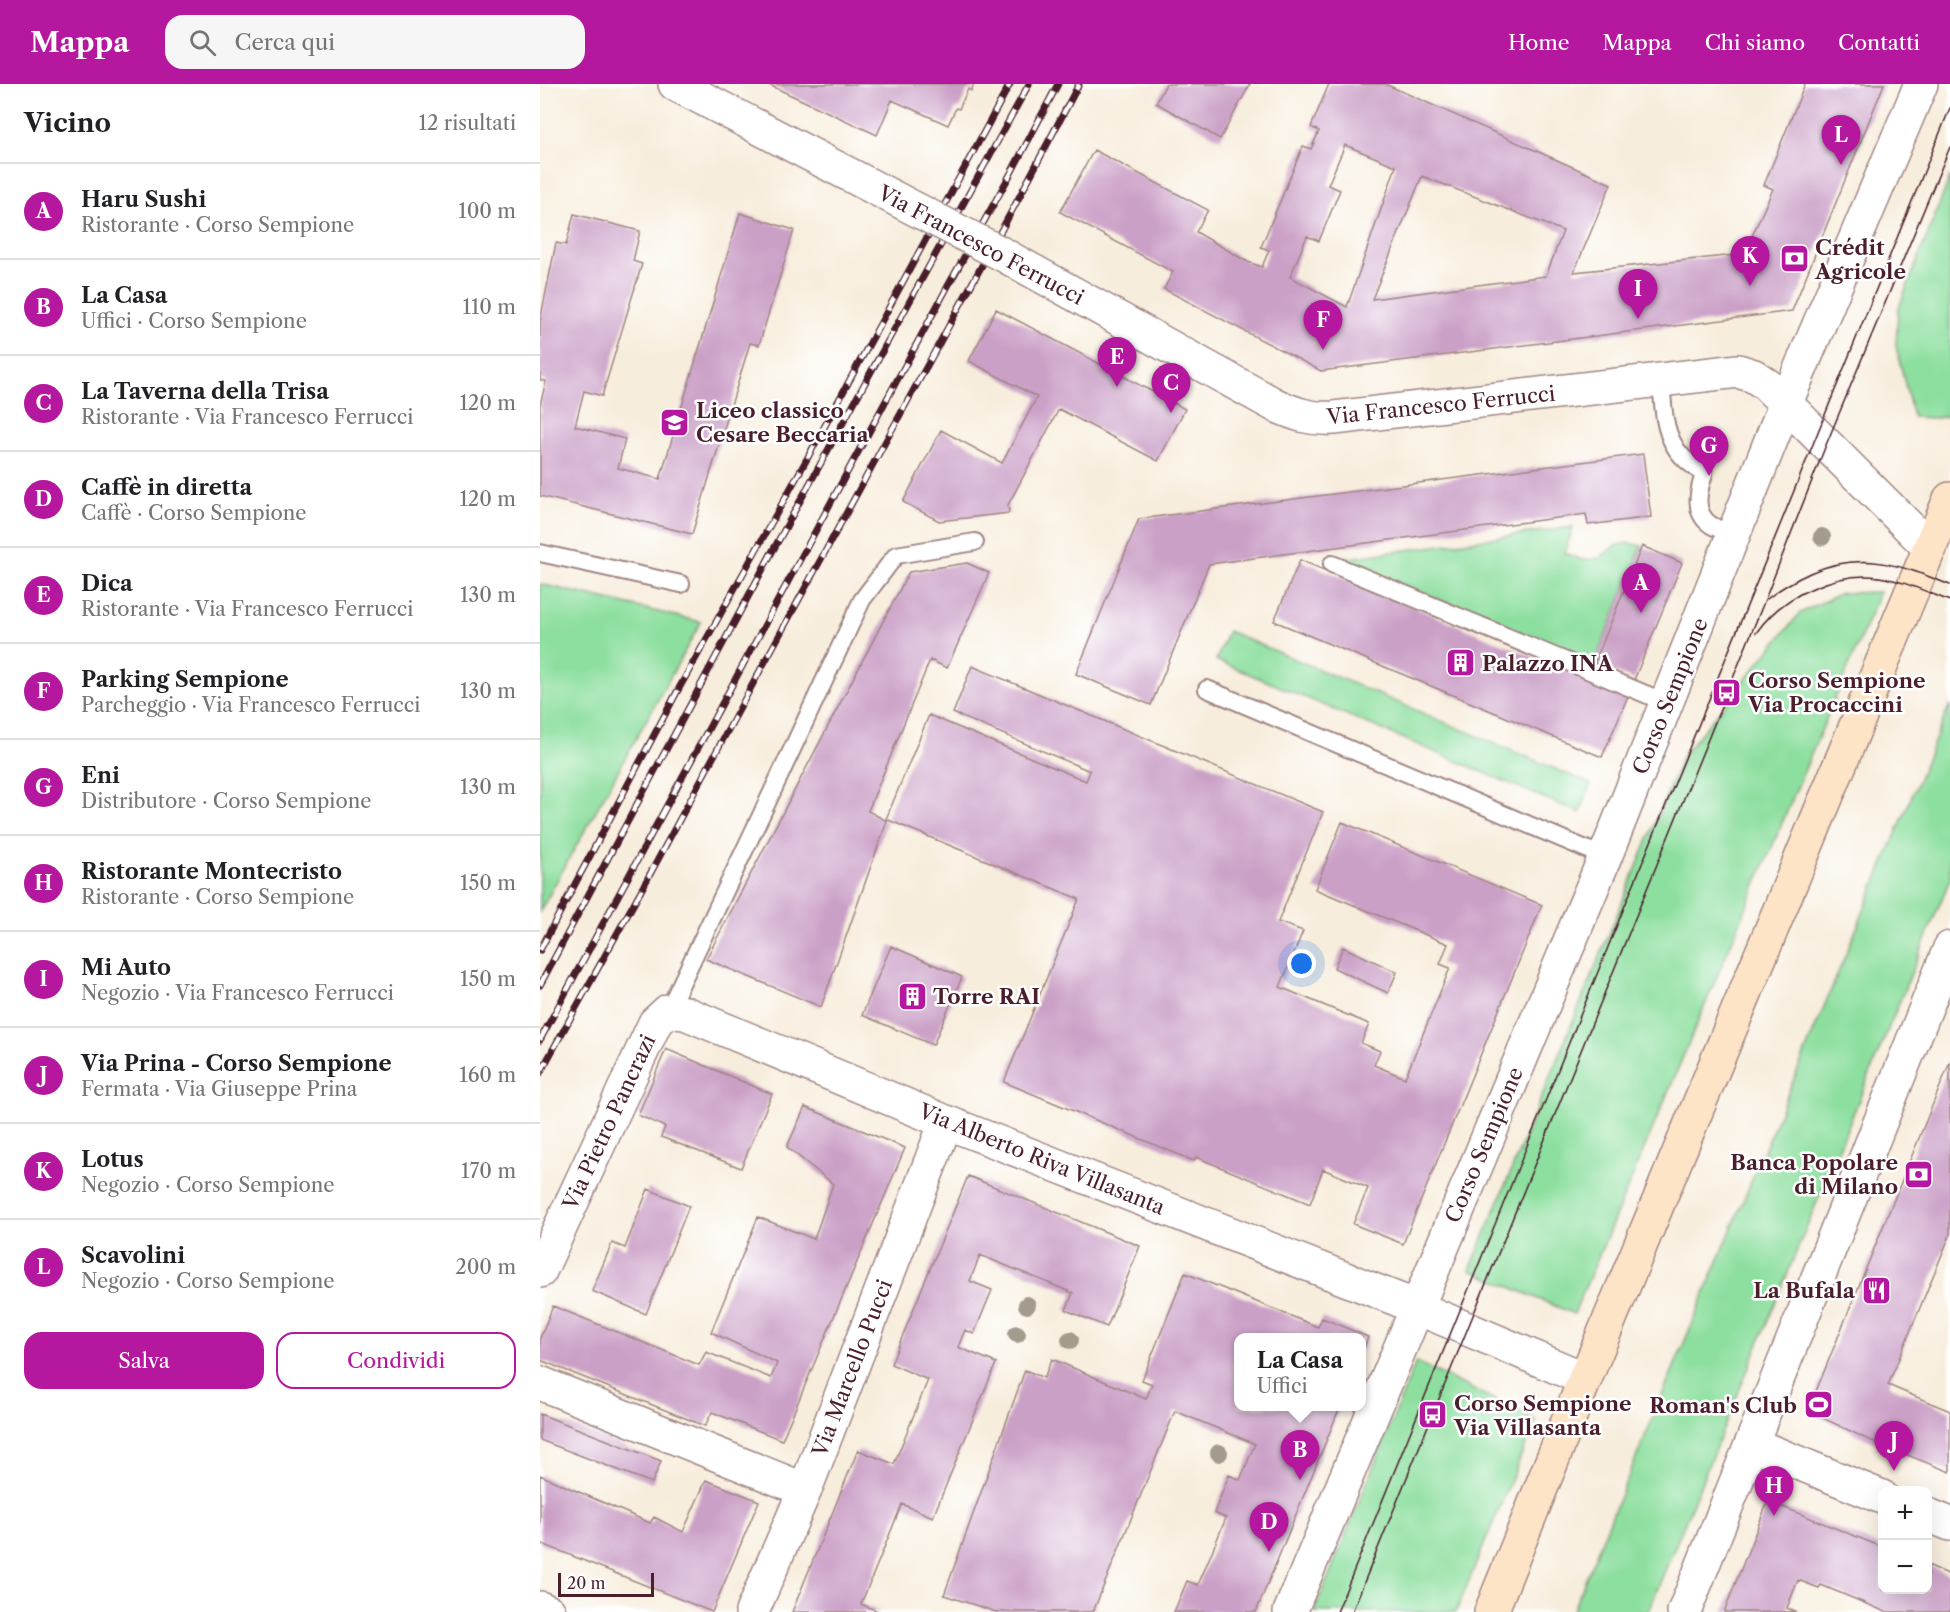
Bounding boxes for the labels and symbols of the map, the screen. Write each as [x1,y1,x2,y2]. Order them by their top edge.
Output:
pin: L [1822,116,1860,165]
street label: Via Francesco Ferrucci [873,180,1088,310]
place label: Crédit Agricole [1814,235,1906,284]
pin: K [1730,236,1770,286]
bank icon: Crédit Agricole [1778,243,1810,275]
pin: I [1618,270,1658,319]
pin: F [1304,300,1342,350]
pin: E [1098,338,1136,387]
pin: C [1152,364,1190,413]
street label: Via Francesco Ferrucci [1325,381,1556,430]
place label: Liceo classico Cesare Beccaria [696,398,869,447]
school or university icon: Liceo classico Cesare Beccaria [659,406,691,438]
pin: G [1690,426,1728,476]
pin: A [1622,564,1660,613]
street label: Corso Sempione [1627,614,1713,778]
building icon: Palazzo INA [1445,647,1477,679]
place label: Palazzo INA [1482,651,1614,676]
place label: Corso Sempione Via Procaccini [1747,668,1926,717]
bus stop icon: Corso Sempione Via Procaccini [1711,676,1743,708]
your location [1287,949,1316,978]
building icon: Torre RAI [896,980,928,1012]
place label: Torre RAI [933,984,1040,1009]
street label: Via Pietro Pancrazi [557,1030,661,1214]
street label: Corso Sempione [1440,1063,1528,1227]
street label: Via Alberto Riva Villasanta [914,1098,1169,1220]
place label: Banca Popolare di Milano [1730,1150,1898,1199]
bank icon: Banca Popolare di Milano [1903,1158,1935,1190]
restaurant icon: La Bufala [1860,1274,1892,1306]
street label: Via Marcello Pucci [806,1276,897,1461]
place label: La Bufala [1753,1278,1856,1303]
sports icon: Roman's Club [1802,1389,1834,1421]
place label: Corso Sempione Via Villasanta [1453,1391,1632,1440]
place label: Roman's Club [1649,1393,1797,1418]
bus stop icon: Corso Sempione Via Villasanta [1417,1399,1449,1431]
pin: J [1874,1422,1914,1471]
pin: B [1280,1430,1320,1480]
pin: H [1754,1466,1794,1516]
pin: D [1250,1502,1288,1552]
scale bar [558,1570,654,1598]

